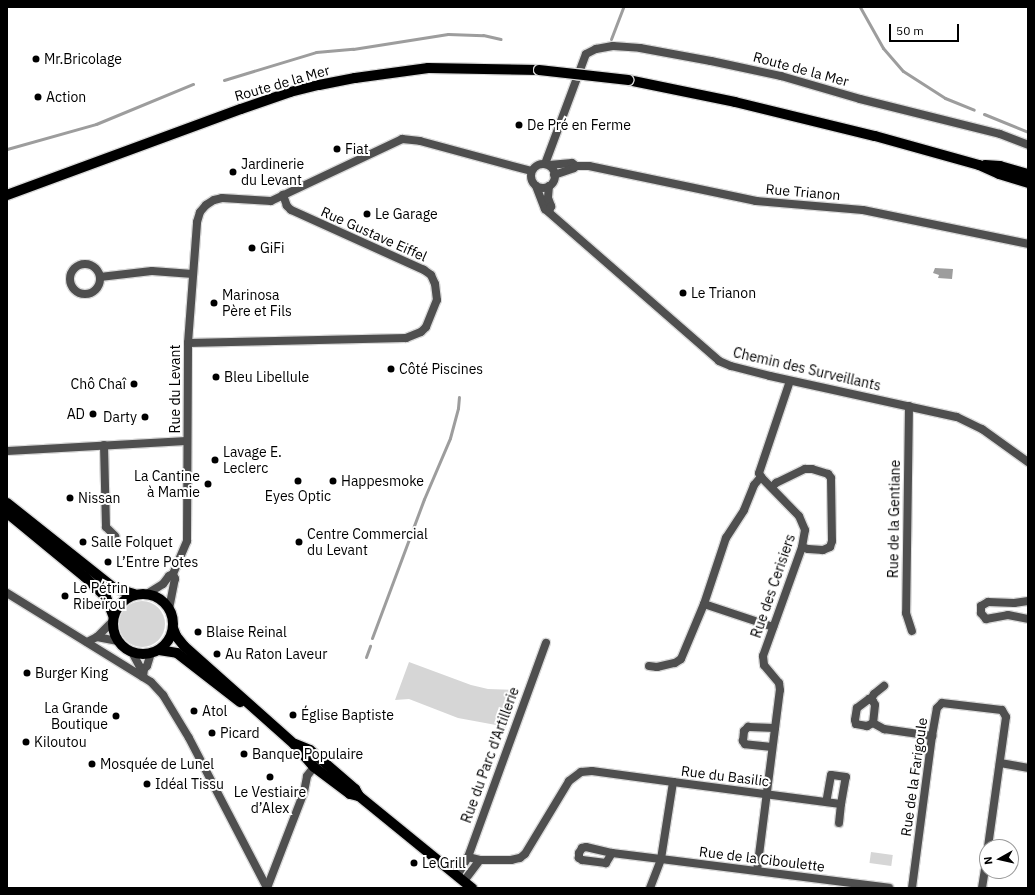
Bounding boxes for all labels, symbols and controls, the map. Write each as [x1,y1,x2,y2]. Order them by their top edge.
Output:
scale bar [891,16,961,42]
text: 50 m [896,23,924,38]
street label: Route de la Mer [751,48,851,90]
place label: Mr.Bricolage [44,51,122,67]
marker: Mr.Bricolage [31,54,41,64]
street label: Route de la Mer [232,61,332,105]
place label: Action [46,89,86,105]
marker: Action [33,92,43,102]
place label: De Pré en Ferme [527,117,631,133]
marker: De Pré en Ferme [514,120,524,130]
place label: Fiat [345,141,369,157]
marker: Fiat [332,144,342,154]
place label: Jardinerie du Levant [241,156,304,188]
marker: Jardinerie du Levant [228,167,238,177]
street label: Rue Trianon [765,180,841,204]
street label: Rue Gustave Eiffel [318,203,430,265]
place label: Le Garage [375,206,438,222]
marker: Le Garage [362,209,372,219]
place label: GiFi [260,240,285,256]
marker: GiFi [247,243,257,253]
place label: Le Trianon [691,285,756,301]
place label: Marinosa Père et Fils [222,287,292,320]
marker: Le Trianon [678,288,688,298]
marker: Marinosa Père et Fils [209,298,219,308]
street label: Chemin des Surveillants [731,344,883,394]
street label: Rue du Levant [167,345,183,433]
place label: Côté Piscines [399,361,483,377]
marker: Côté Piscines [386,364,396,374]
place label: Bleu Libellule [224,369,309,385]
marker: Bleu Libellule [211,372,221,382]
place label: Chô Chaî [71,376,126,392]
marker: Chô Chaî [129,379,139,389]
place label: AD [67,406,85,422]
marker: AD [88,409,98,419]
place label: Darty [103,409,137,425]
marker: Darty [140,412,150,422]
place label: Lavage E. Leclerc [223,444,282,476]
marker: Lavage E. Leclerc [210,455,220,465]
street label: Rue de la Gentiane [885,460,903,578]
place label: La Cantine à Mamie [134,468,200,500]
place label: Happesmoke [341,473,424,489]
marker: Eyes Optic [293,476,303,486]
marker: Happesmoke [328,476,338,486]
marker: La Cantine à Mamie [203,479,213,489]
place label: Eyes Optic [265,488,331,504]
place label: Nissan [78,490,120,506]
marker: Nissan [65,493,75,503]
place label: Centre Commercial du Levant [307,526,428,558]
street label: Rue des Cerisiers [747,532,799,640]
place label: Salle Folquet [91,534,173,550]
marker: Salle Folquet [78,537,88,547]
marker: Centre Commercial du Levant [294,537,304,547]
place label: L’Entre Potes [116,554,198,570]
marker: L’Entre Potes [103,557,113,567]
place label: Le Pétrin Ribeïrou [73,580,128,612]
marker: Le Pétrin Ribeïrou [60,591,70,601]
place label: Blaise Reinal [206,624,287,640]
marker: Blaise Reinal [193,627,203,637]
place label: Au Raton Laveur [225,646,327,662]
marker: Au Raton Laveur [212,649,222,659]
place label: Burger King [35,665,108,681]
marker: Burger King [22,668,32,678]
street label: Rue du Parc d'Artillerie [458,685,522,825]
place label: La Grande Boutique [44,700,108,732]
place label: Atol [202,703,227,719]
marker: Atol [189,706,199,716]
place label: Église Baptiste [301,707,394,723]
marker: Église Baptiste [288,710,298,720]
marker: La Grande Boutique [111,711,121,721]
street label: Rue de la Farigoule [897,717,931,837]
place label: Picard [220,725,260,741]
marker: Picard [207,728,217,738]
place label: Kiloutou [34,734,87,750]
marker: Kiloutou [21,737,31,747]
place label: Banque Populaire [252,746,363,762]
marker: Banque Populaire [239,749,249,759]
place label: Mosquée de Lunel [100,756,214,772]
marker: Mosquée de Lunel [87,759,97,769]
street label: Rue du Basilic [680,762,770,790]
marker: Le Vestiaire d’Alex [265,772,275,782]
place label: Idéal Tissu [155,776,224,792]
marker: Idéal Tissu [142,779,152,789]
place label: Le Vestiaire d’Alex [234,784,306,816]
north arrow [979,839,1019,879]
street label: Rue de la Ciboulette [698,843,826,875]
place label: Le Grill [422,855,466,871]
text: N [981,856,996,865]
marker: Le Grill [409,858,419,868]

